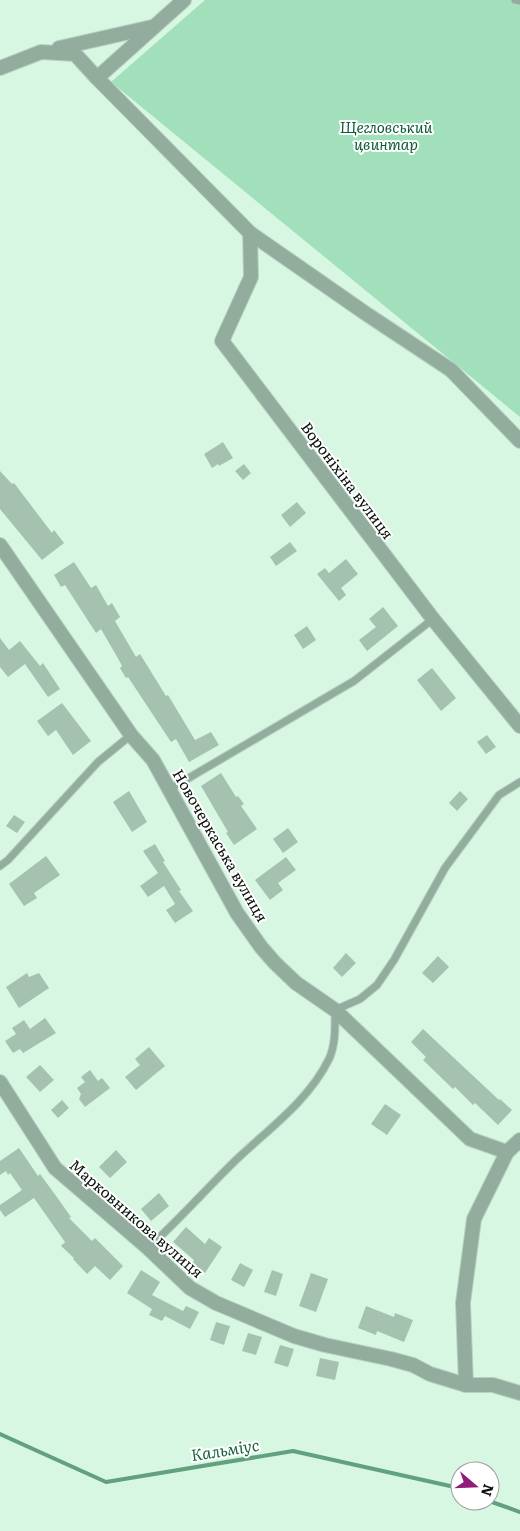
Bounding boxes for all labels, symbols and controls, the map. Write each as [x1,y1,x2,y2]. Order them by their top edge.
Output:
park label: Щегловський цвинтар [340,115,432,155]
street label: Вороніхіна вулиця [296,416,400,544]
street label: Новочеркаська вулиця [168,764,274,926]
street label: Марковникова вулиця [65,1153,209,1283]
water label: Кальміус [189,1432,261,1466]
north arrow [450,1461,500,1511]
text: N [477,1482,500,1500]

